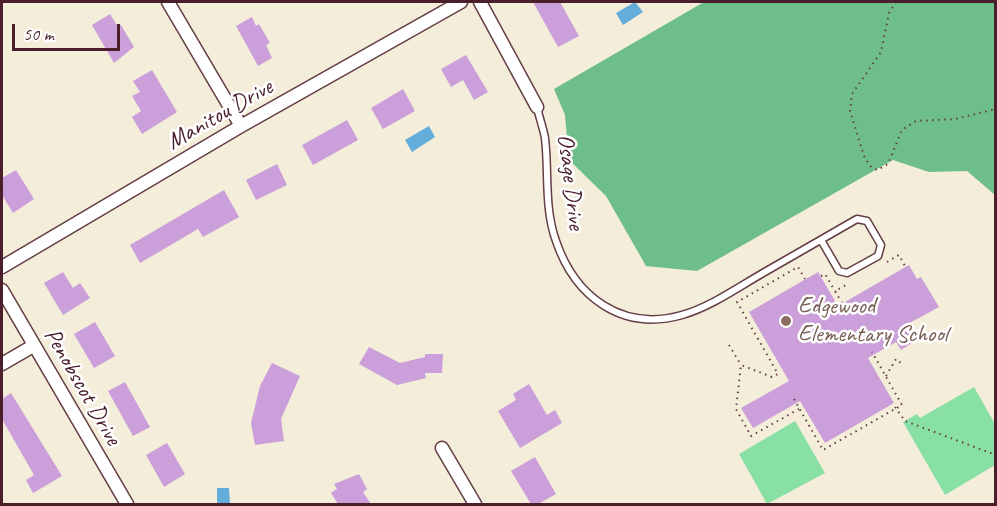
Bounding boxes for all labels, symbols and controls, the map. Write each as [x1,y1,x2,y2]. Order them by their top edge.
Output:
scale bar [15,12,123,50]
text: 50 m [23,23,54,45]
street label: Manitou Drive [162,73,278,157]
street label: Osage Drive [550,133,590,231]
place label: Edgewood Elementary School [798,293,948,349]
marker: Edgewood Elementary School [779,314,793,328]
street label: Penobscot Drive [37,323,127,451]

